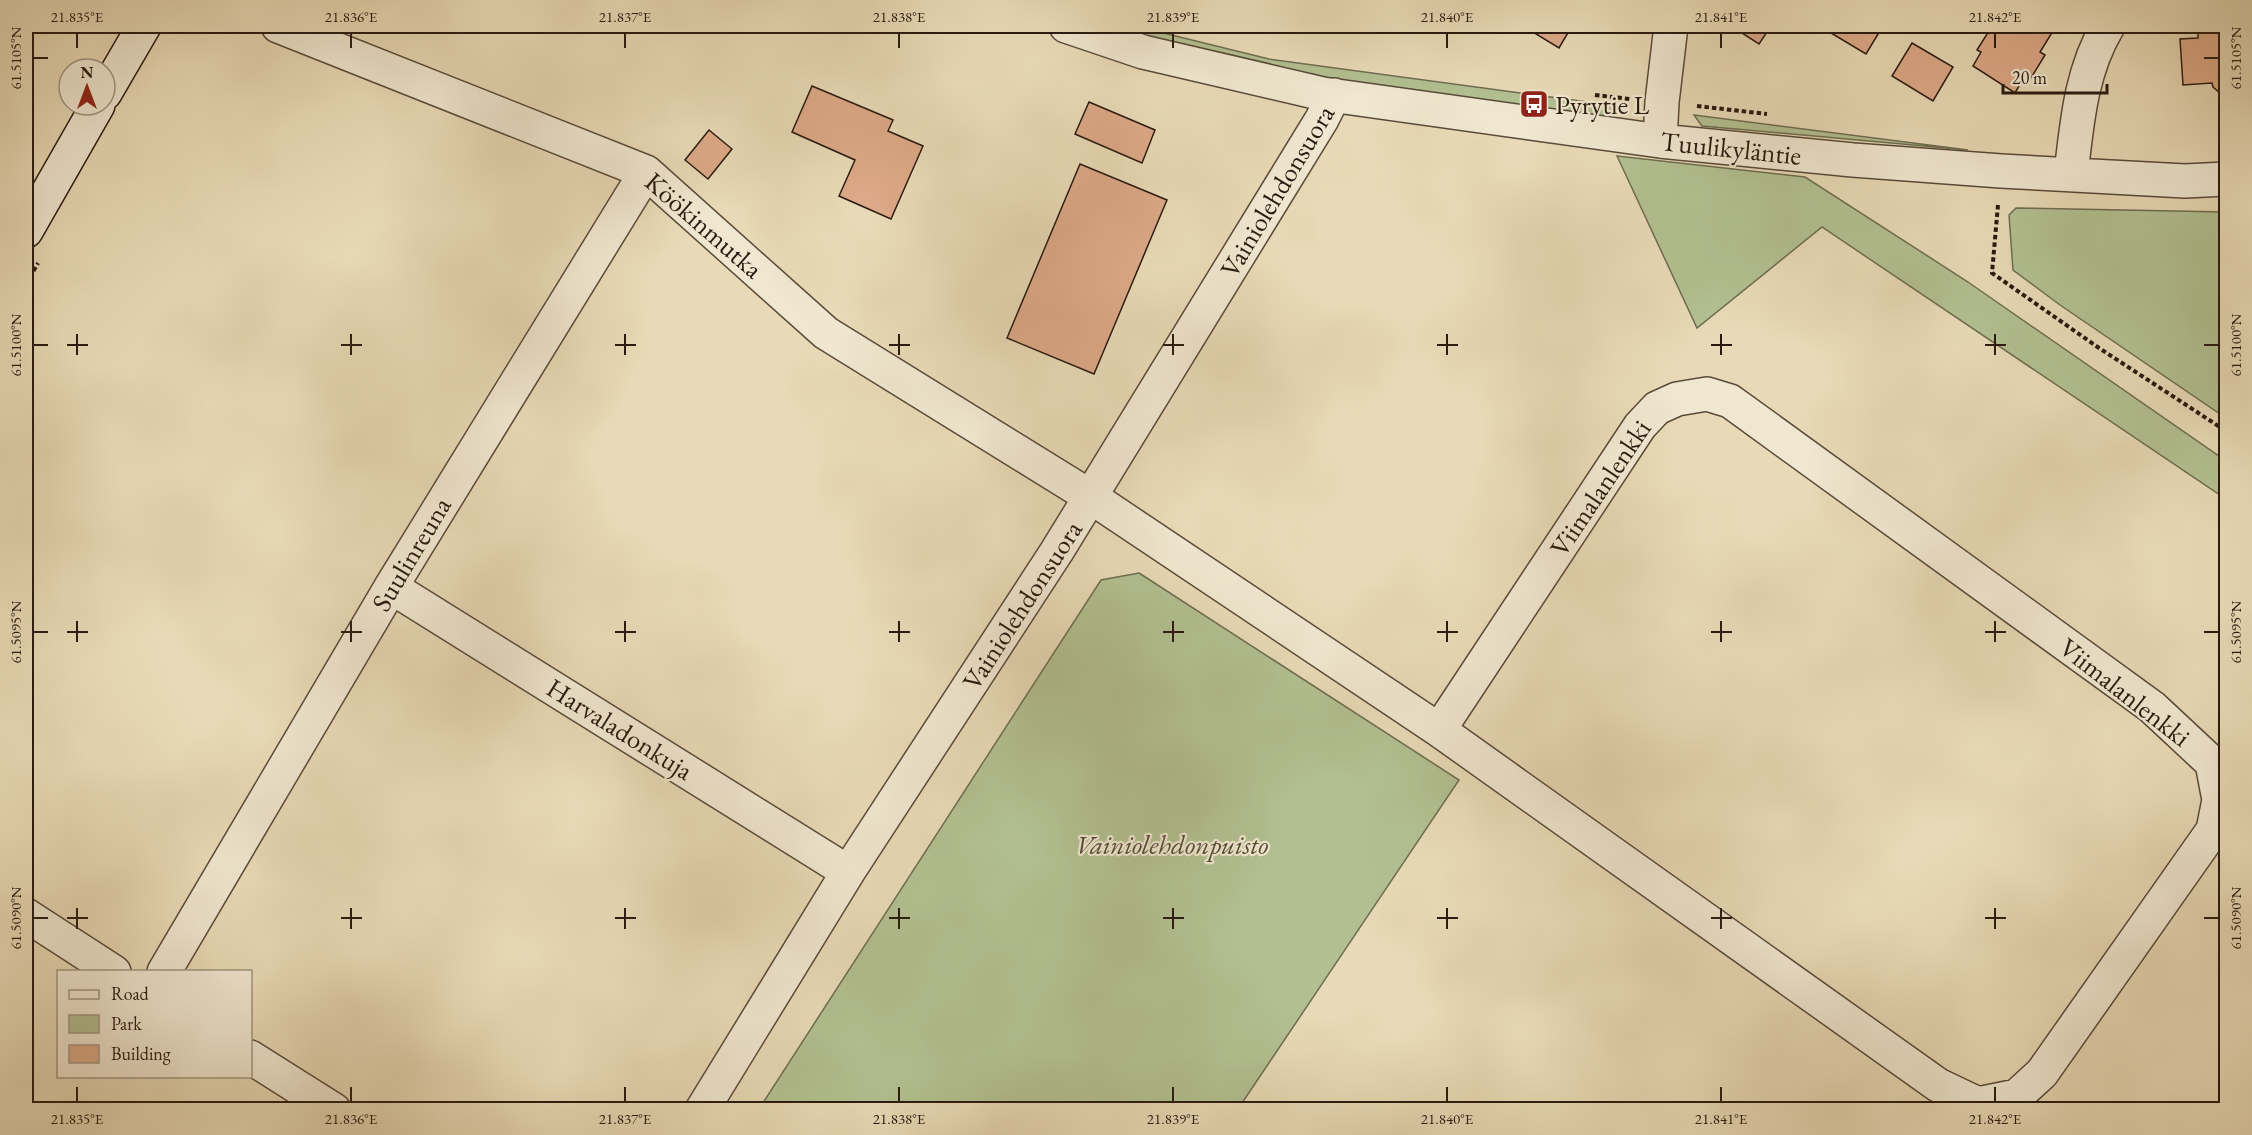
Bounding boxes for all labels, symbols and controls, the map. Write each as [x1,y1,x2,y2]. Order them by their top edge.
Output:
text: 21.835°E [51,7,104,26]
text: 21.836°E [325,7,378,26]
text: 21.837°E [599,7,652,26]
text: 21.838°E [873,7,926,26]
text: 21.839°E [1147,7,1200,26]
text: 21.840°E [1421,7,1474,26]
text: 21.841°E [1695,7,1748,26]
text: 21.842°E [1969,7,2022,26]
text: 61.5105°N [6,26,25,89]
text: 61.5105°N [2226,26,2245,89]
north arrow [57,57,117,117]
scale bar [2003,57,2106,95]
text: N [81,62,94,83]
text: 20 m [2012,66,2047,89]
place label: Pyrytie L [1555,87,1650,122]
bus stop icon: Pyrytie L [1518,88,1550,120]
street label: Vainiolehdonsuora [1212,98,1342,284]
street label: Tuulikyläntie [1659,123,1803,173]
street label: Köökinmutka [638,164,771,286]
text: 61.5100°N [6,313,25,376]
text: 61.5100°N [2226,313,2245,376]
street label: Viimalanlenkki [1541,413,1659,563]
street label: Suulinreuna [363,490,459,618]
street label: Vainiolehdonsuora [954,514,1090,696]
text: 61.5095°N [6,600,25,663]
text: 61.5095°N [2226,600,2245,663]
street label: Viimalanlenkki [2052,630,2198,754]
street label: Harvaladonkuja [540,670,700,788]
park label: Vainiolehdonpuisto [1075,827,1269,862]
text: 61.5090°N [6,886,25,949]
text: 61.5090°N [2226,886,2245,949]
legend [57,970,252,1078]
text: Road [111,982,150,1005]
text: Park [111,1012,142,1035]
text: Building [111,1042,171,1065]
text: 21.835°E [51,1109,104,1128]
text: 21.836°E [325,1109,378,1128]
text: 21.837°E [599,1109,652,1128]
text: 21.838°E [873,1109,926,1128]
text: 21.839°E [1147,1109,1200,1128]
text: 21.840°E [1421,1109,1474,1128]
text: 21.841°E [1695,1109,1748,1128]
text: 21.842°E [1969,1109,2022,1128]

